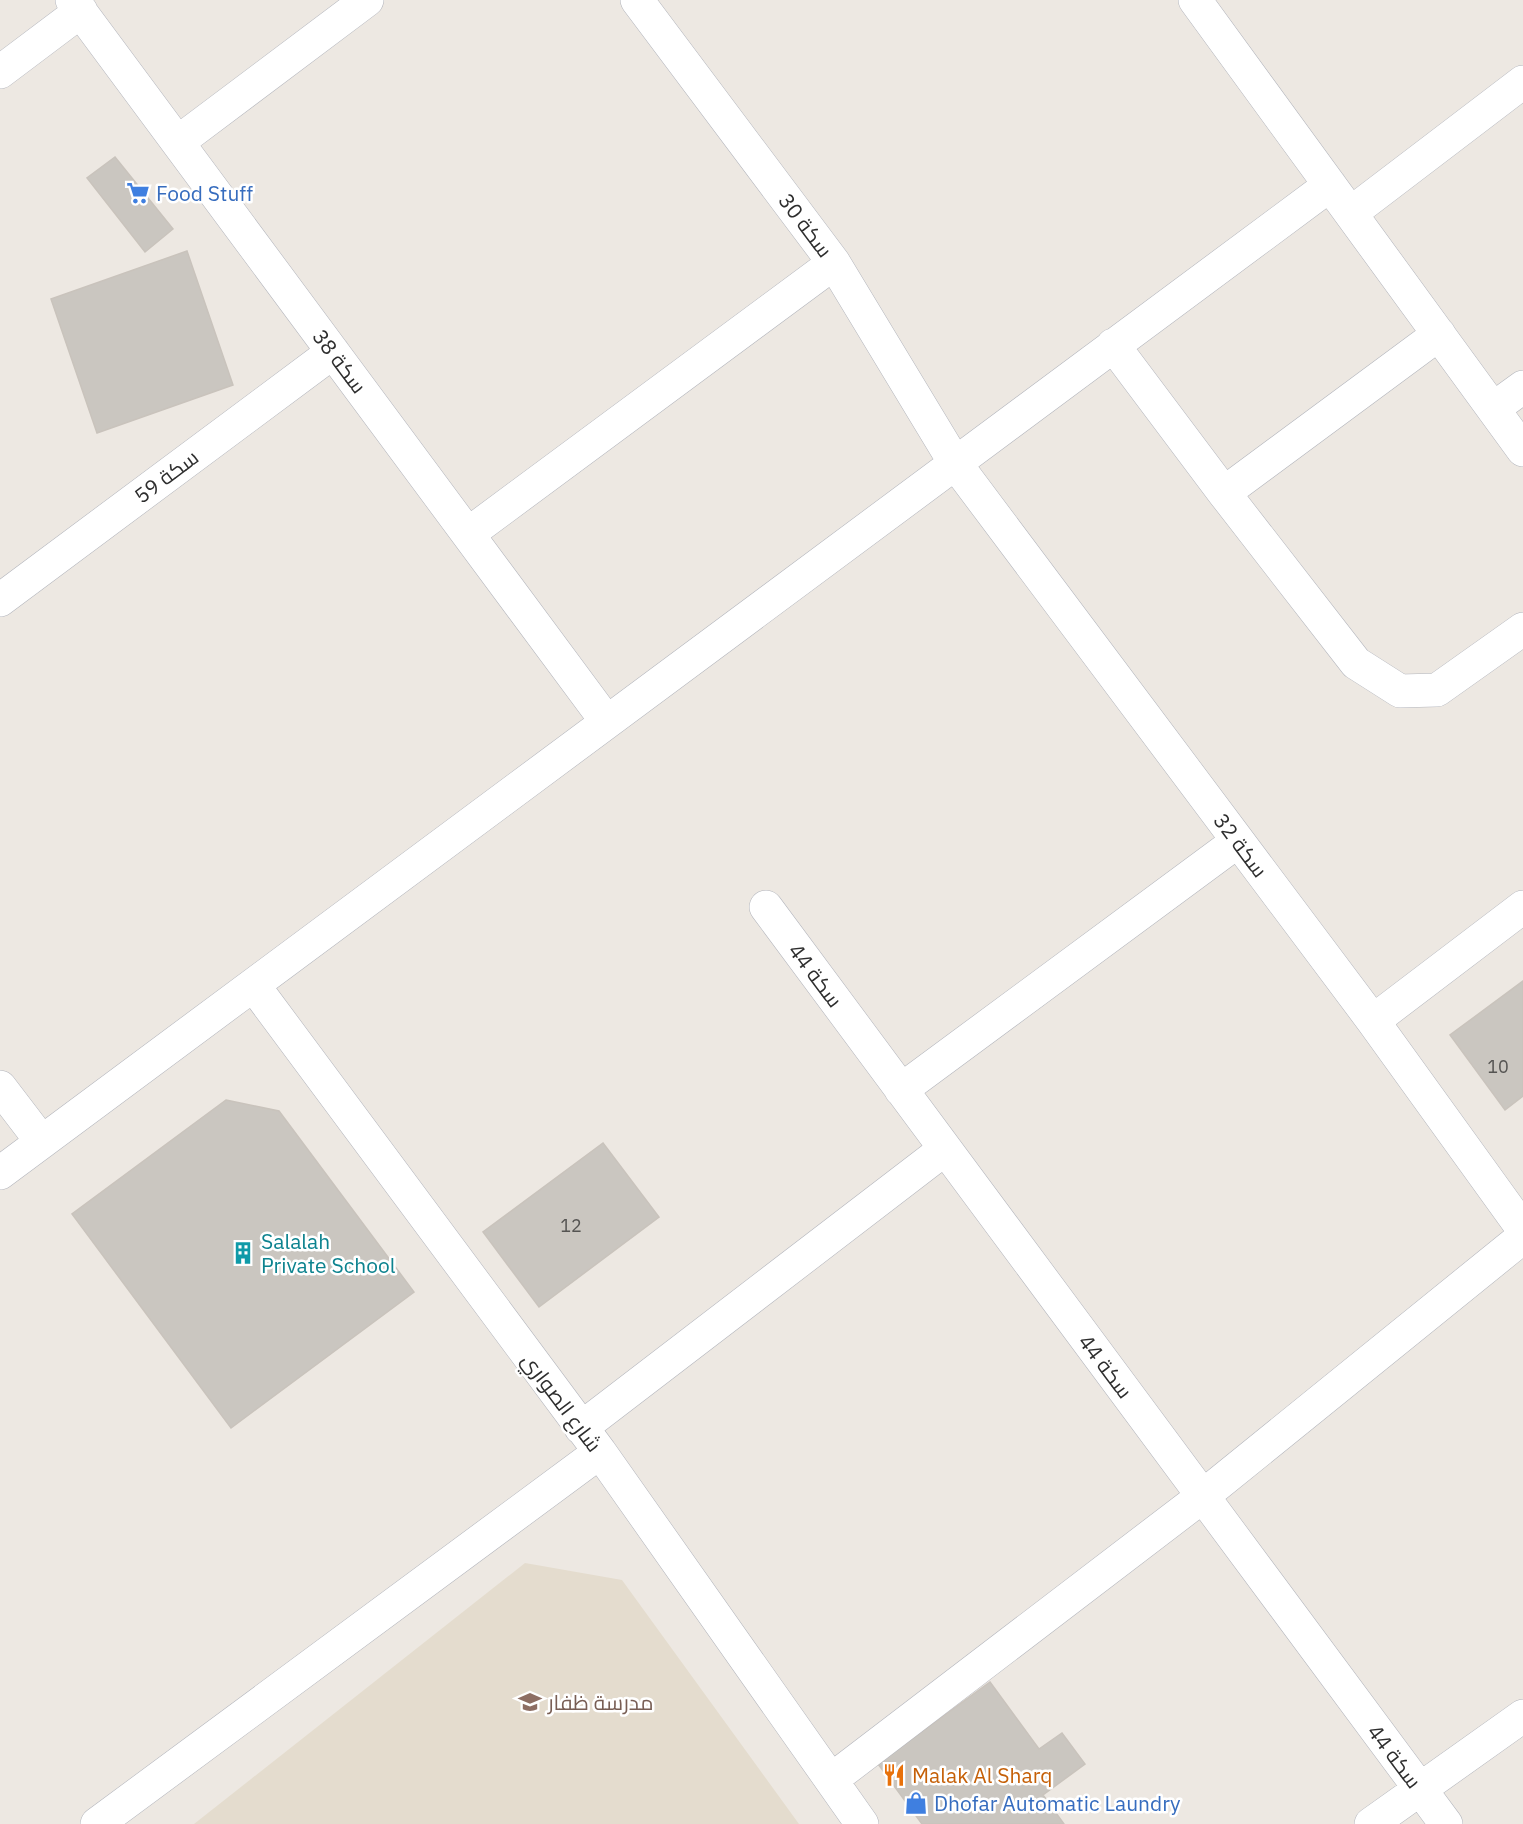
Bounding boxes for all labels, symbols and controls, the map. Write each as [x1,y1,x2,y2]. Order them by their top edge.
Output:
place label: Food Stuff [156,179,253,207]
supermarket icon: Food Stuff [125,180,151,206]
street label: سكة 30 [773,187,839,263]
street label: سكة 38 [307,323,373,399]
street label: سكة 59 [128,443,204,509]
street label: سكة 32 [1208,807,1274,883]
street label: سكة 44 [783,937,849,1013]
house number: 10 [1487,1055,1509,1078]
house number: 12 [560,1214,582,1237]
place label: Salalah Private School [261,1227,396,1279]
building icon: Salalah Private School [230,1240,256,1266]
street label: سكة 44 [1073,1328,1139,1404]
street label: شارع الصواري [513,1347,608,1459]
place label: مدرسة ظفار [547,1688,653,1716]
school or university icon: مدرسة ظفار [517,1689,543,1715]
street label: سكة 44 [1362,1718,1428,1794]
place label: Malak Al Sharq [912,1761,1052,1789]
restaurant icon: Malak Al Sharq [881,1762,907,1788]
place label: Dhofar Automatic Laundry [934,1789,1181,1817]
shop icon: Dhofar Automatic Laundry [903,1790,929,1816]

